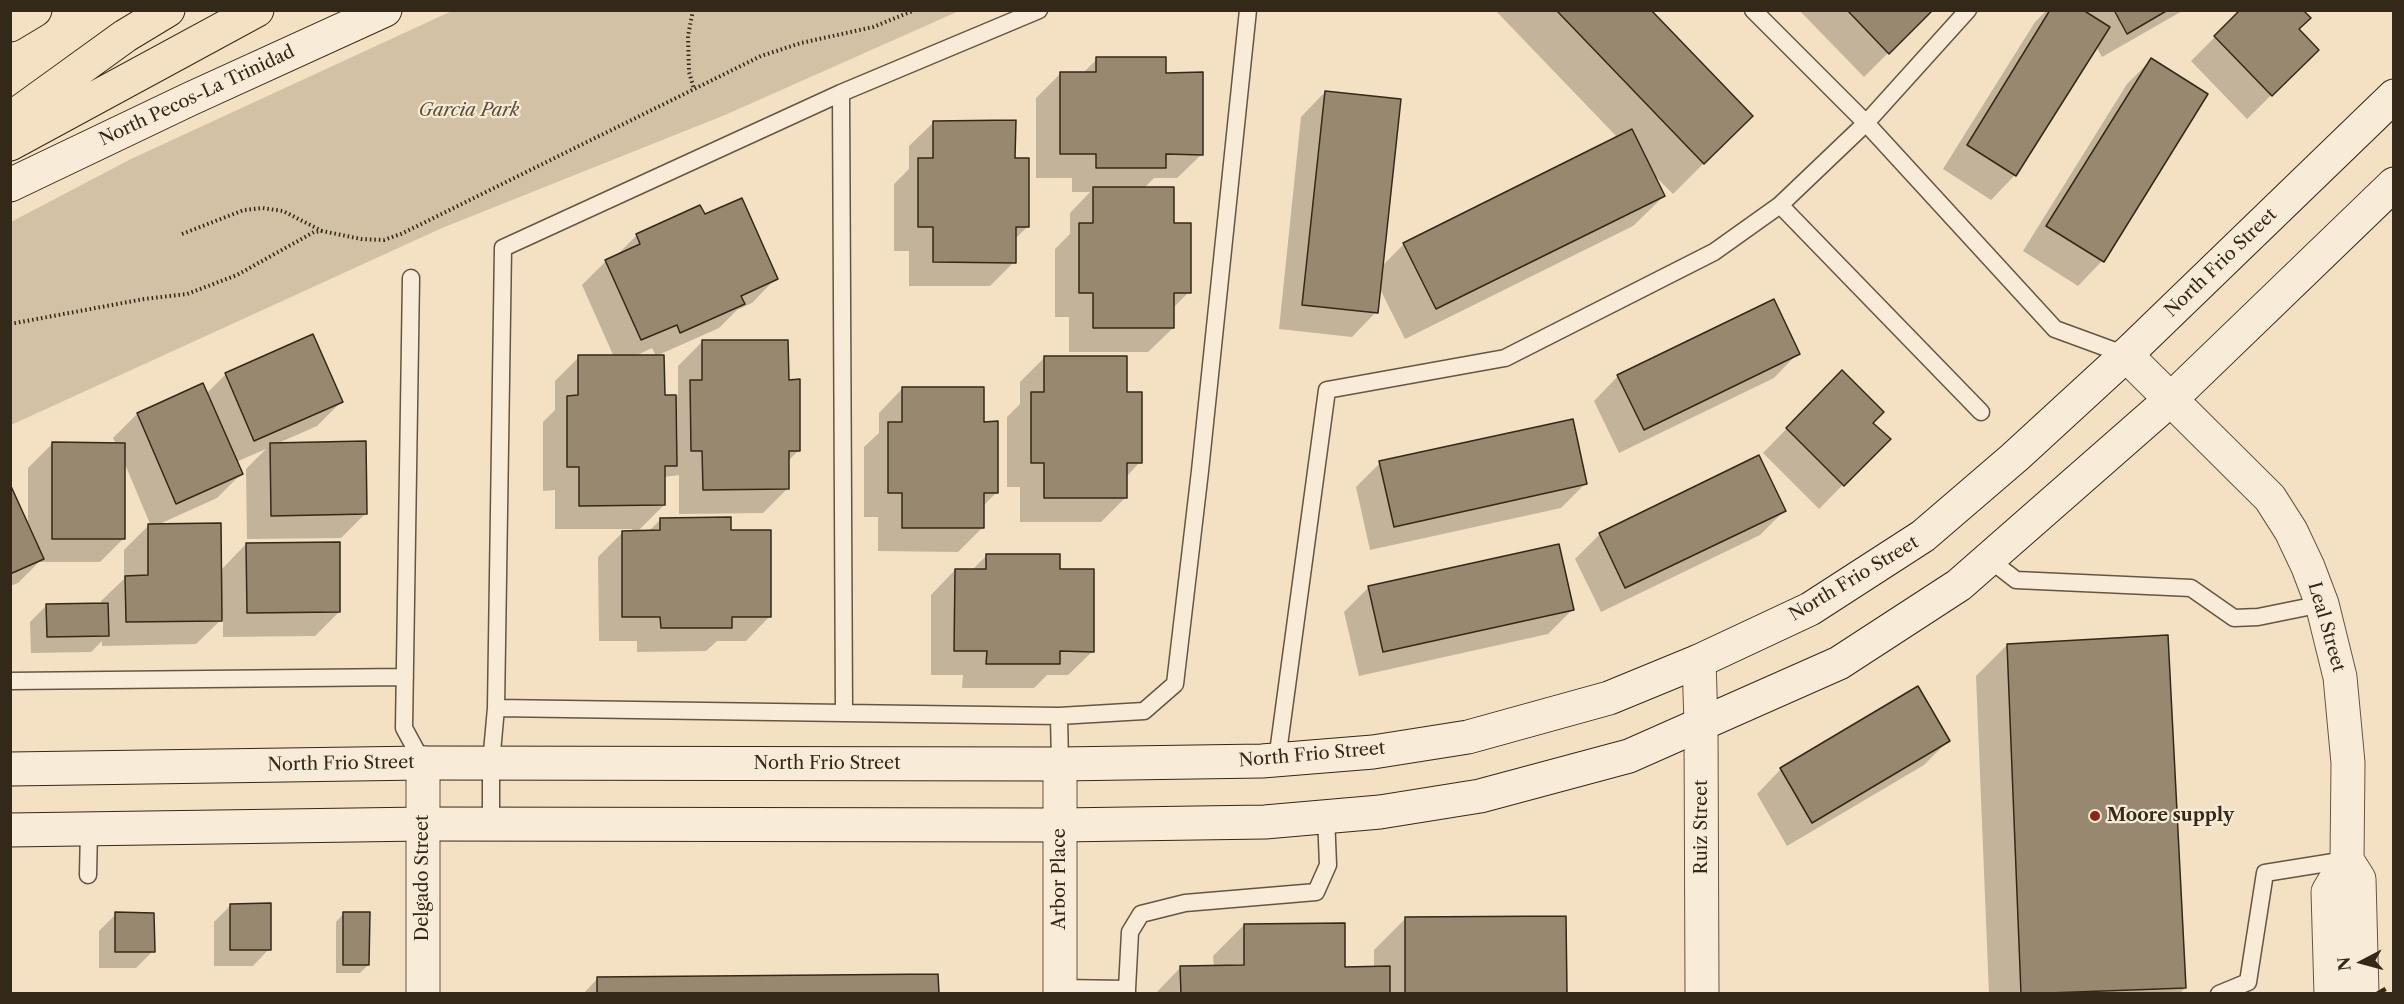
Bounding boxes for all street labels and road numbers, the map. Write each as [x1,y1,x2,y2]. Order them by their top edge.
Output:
street label: North Pecos-La Trinidad [96,41,298,151]
street label: North Frio Street [2161,204,2281,322]
street label: North Frio Street [1785,532,1923,626]
street label: Leal Street [2303,580,2349,674]
street label: North Frio Street [1238,738,1386,772]
street label: North Frio Street [267,752,415,776]
street label: North Frio Street [754,753,900,775]
street label: Ruiz Street [1691,780,1713,874]
street label: Delgado Street [412,815,434,941]
street label: Arbor Place [1049,828,1071,930]

